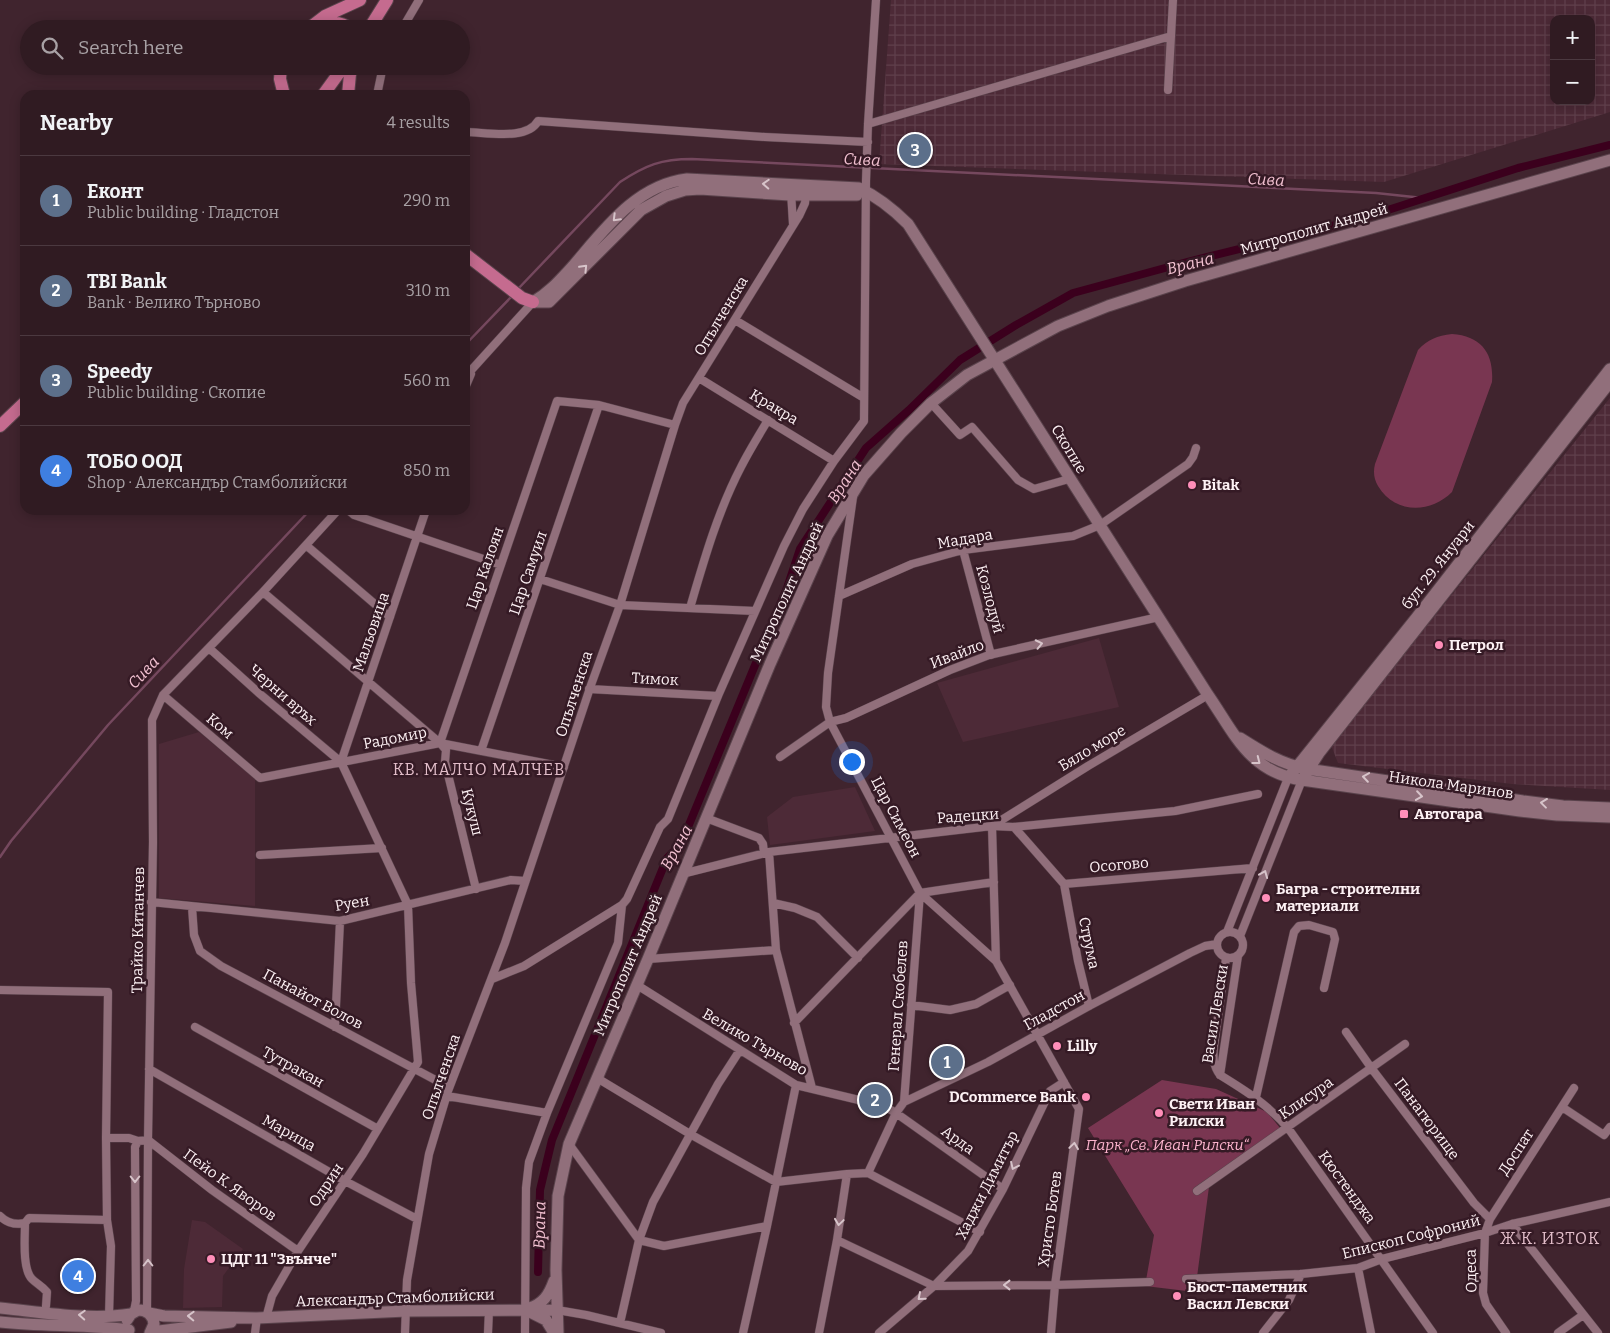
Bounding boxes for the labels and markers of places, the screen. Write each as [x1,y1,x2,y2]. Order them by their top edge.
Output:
pin: 3 [899,131,931,169]
place label: Bitak [1202,476,1239,494]
marker: Bitak [1186,479,1198,491]
place label: Петрол [1449,636,1504,654]
marker: Петрол [1433,639,1445,651]
place label: Автогара [1414,805,1483,823]
marker: Автогара [1398,808,1410,820]
place label: Багра - строителни материали [1276,880,1420,915]
marker: Багра - строителни материали [1260,892,1272,904]
place label: Lilly [1067,1037,1098,1055]
marker: Lilly [1051,1040,1063,1052]
pin: 1 [931,1043,963,1081]
pin: 2 [859,1081,891,1119]
place label: DCommerce Bank [949,1088,1076,1106]
marker: DCommerce Bank [1080,1091,1092,1103]
place label: Свети Иван Рилски [1169,1095,1255,1130]
marker: Свети Иван Рилски [1153,1107,1165,1119]
place label: ЦДГ 11 "Звънче" [221,1250,337,1268]
marker: ЦДГ 11 "Звънче" [205,1253,217,1265]
pin: 4 [62,1257,94,1295]
place label: Бюст-паметник Васил Левски [1187,1278,1308,1313]
marker: Бюст-паметник Васил Левски [1171,1290,1183,1302]

